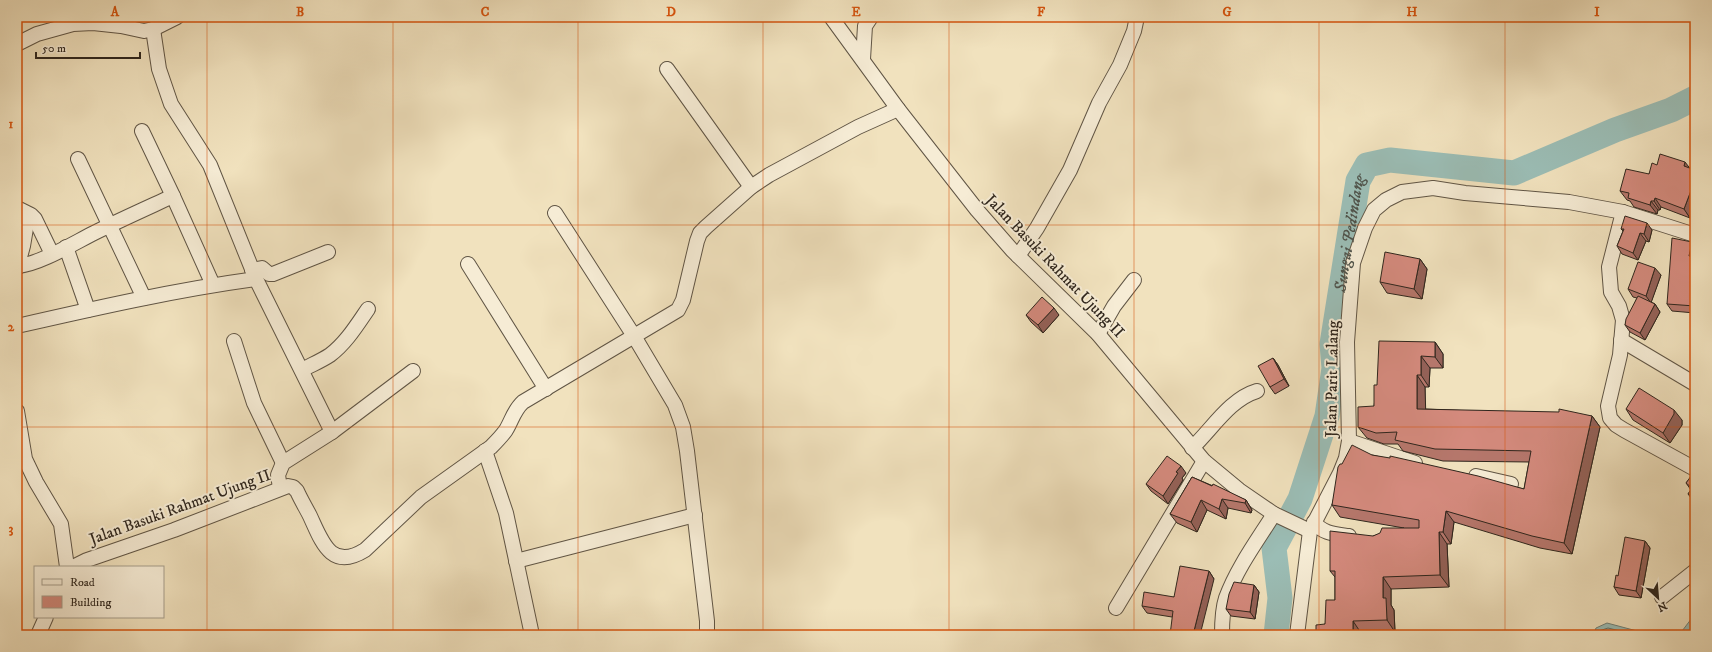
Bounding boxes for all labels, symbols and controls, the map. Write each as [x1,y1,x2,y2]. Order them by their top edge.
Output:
text: A [110,4,120,20]
text: B [296,4,304,20]
text: C [481,4,490,20]
text: D [666,4,676,20]
text: E [851,4,861,20]
text: F [1037,4,1046,20]
text: G [1222,4,1232,20]
text: H [1407,4,1418,20]
text: I [1594,4,1600,20]
scale bar [36,34,140,60]
text: 50 m [42,41,66,56]
text: 1 [9,116,14,132]
water label: Sungai Pedindang [1329,168,1372,295]
street label: Jalan Basuki Rahmat Ujung II [980,189,1129,342]
text: 2 [8,319,15,335]
street label: Jalan Parit Lalang [1321,320,1343,440]
street label: Jalan Basuki Rahmat Ujung II [85,465,274,550]
text: 3 [9,521,14,537]
legend [34,566,164,618]
text: Road [70,575,95,590]
north arrow [1638,578,1678,618]
text: Building [70,595,111,610]
text: N [1655,598,1669,614]

